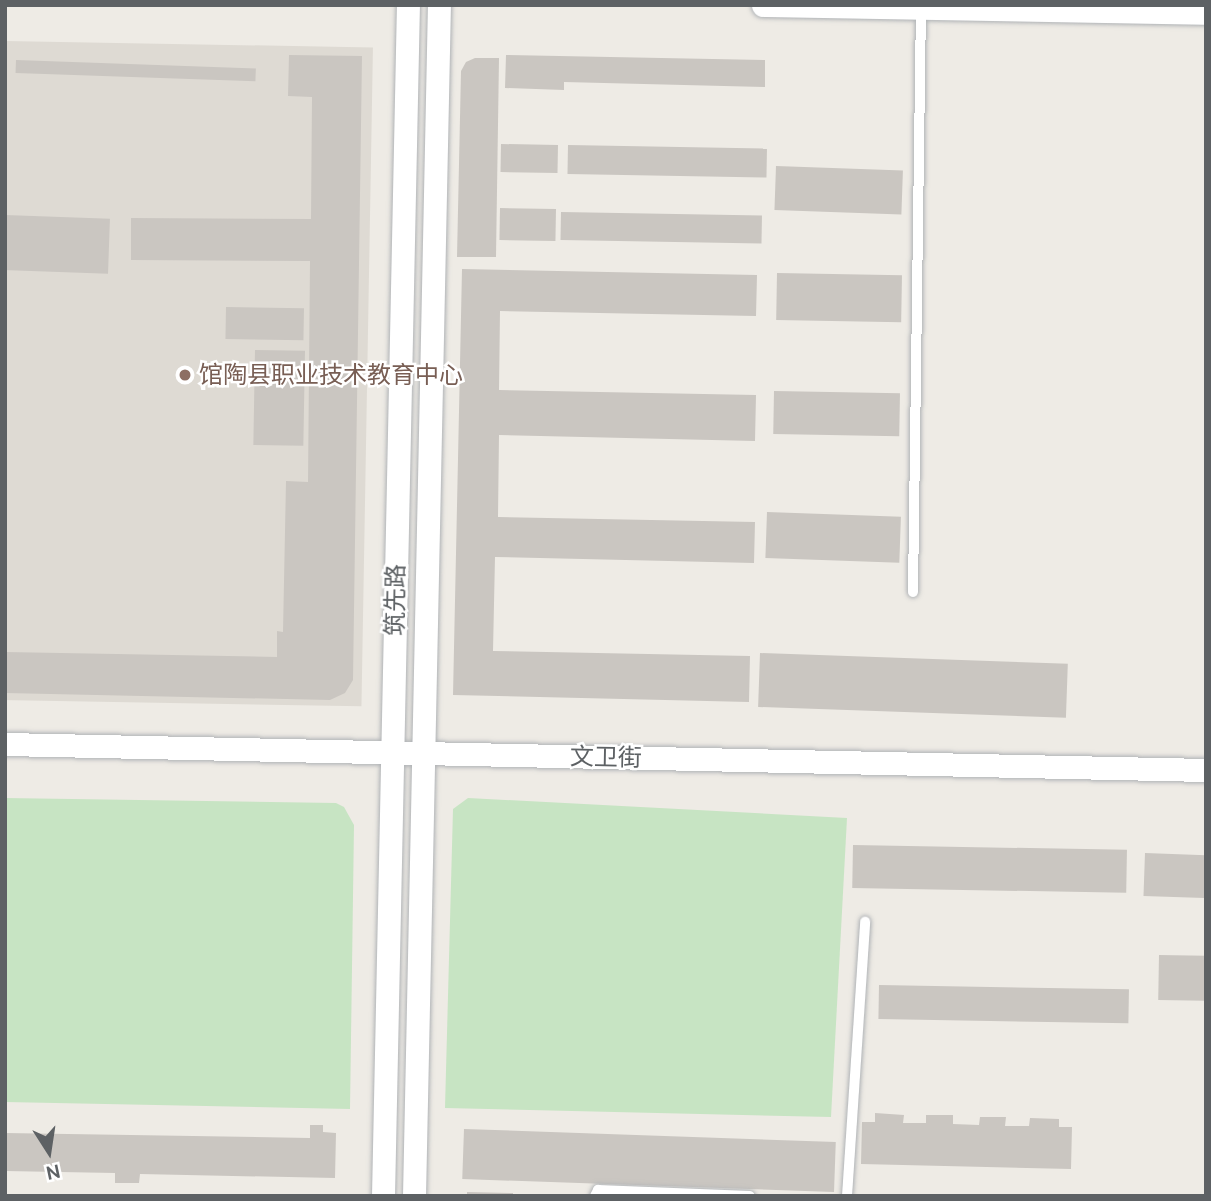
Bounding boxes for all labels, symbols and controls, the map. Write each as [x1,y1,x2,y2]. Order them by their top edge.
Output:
place label: 馆陶县职业技术教育中心 [199,361,463,389]
marker: 馆陶县职业技术教育中心 [177,367,193,383]
street label: 筑先路 [380,564,410,636]
street label: 文卫街 [570,742,642,772]
north arrow [14,1117,84,1187]
text: N [44,1160,63,1185]

